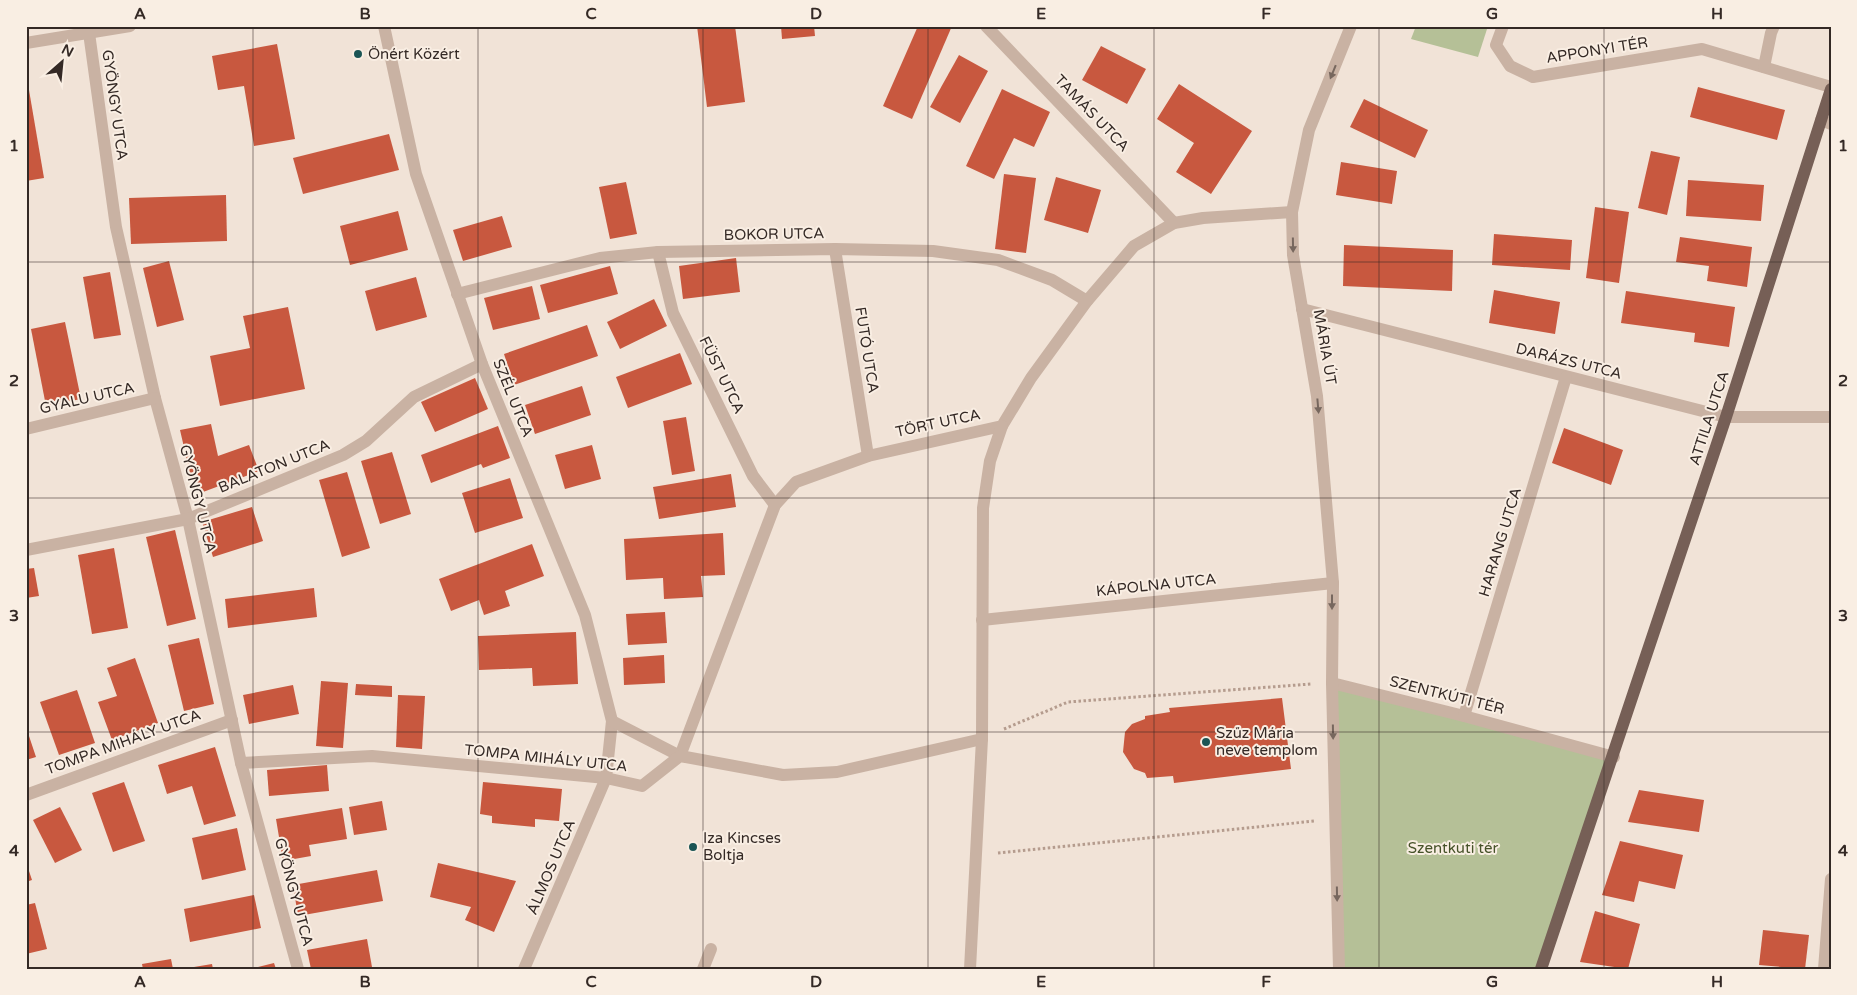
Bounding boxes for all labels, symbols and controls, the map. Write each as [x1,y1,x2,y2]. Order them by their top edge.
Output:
text: A [134,4,146,24]
text: B [359,4,371,24]
text: C [585,4,597,24]
text: D [810,4,822,24]
text: E [1036,4,1046,24]
text: F [1261,4,1271,24]
text: G [1486,4,1498,24]
text: H [1711,4,1723,24]
street label: APPONYI TÉR [1545,33,1649,67]
north arrow [38,38,88,88]
text: N [59,41,77,61]
place label: Önért Közért [368,45,460,63]
marker: Önért Közért [352,48,364,60]
street label: GYÖNGY UTCA [98,49,132,161]
one-way arrow [1329,64,1336,79]
street label: TAMÁS UTCA [1051,71,1133,155]
text: 1 [9,136,19,156]
text: 1 [1838,136,1848,156]
street label: BOKOR UTCA [723,224,825,244]
one-way arrow [1289,237,1297,253]
street label: FUTÓ UTCA [851,306,883,394]
street label: MÁRIA ÚT [1310,308,1340,386]
street label: FÜST UTCA [696,333,748,417]
street label: DARÁZS UTCA [1514,339,1624,383]
street label: SZÉL UTCA [489,356,537,440]
street label: ATTILA UTCA [1685,369,1733,467]
text: 2 [9,371,19,391]
text: 2 [1838,371,1848,391]
street label: GYALU UTCA [38,378,136,418]
one-way arrow [1314,398,1322,414]
street label: TÖRT UTCA [894,405,982,441]
street label: BALATON UTCA [216,435,332,497]
street label: GYÖNGY UTCA [176,443,220,555]
street label: HARANG UTCA [1475,485,1525,599]
street label: KÁPOLNA UTCA [1095,570,1217,600]
one-way arrow [1328,595,1336,611]
text: 3 [9,606,19,626]
text: 3 [1838,606,1848,626]
street label: SZENTKÚTI TÉR [1388,672,1506,718]
street label: TOMPA MIHÁLY UTCA [43,706,203,778]
place label: Szűz Mária neve templom [1216,724,1318,759]
one-way arrow [1329,724,1337,740]
marker: Szűz Mária neve templom [1200,736,1212,748]
street label: TOMPA MIHÁLY UTCA [464,740,628,776]
street label: ÁLMOS UTCA [523,817,579,917]
place label: Iza Kincses Boltja [703,829,781,864]
street label: GYÖNGY UTCA [271,836,317,948]
park label: Szentkuti tér [1408,839,1498,857]
text: 4 [9,841,19,861]
marker: Iza Kincses Boltja [687,841,699,853]
text: 4 [1838,841,1848,861]
one-way arrow [1333,886,1341,902]
text: A [134,972,146,992]
text: B [359,972,371,992]
text: C [585,972,597,992]
text: D [810,972,822,992]
text: E [1036,972,1046,992]
text: F [1261,972,1271,992]
text: G [1486,972,1498,992]
text: H [1711,972,1723,992]

